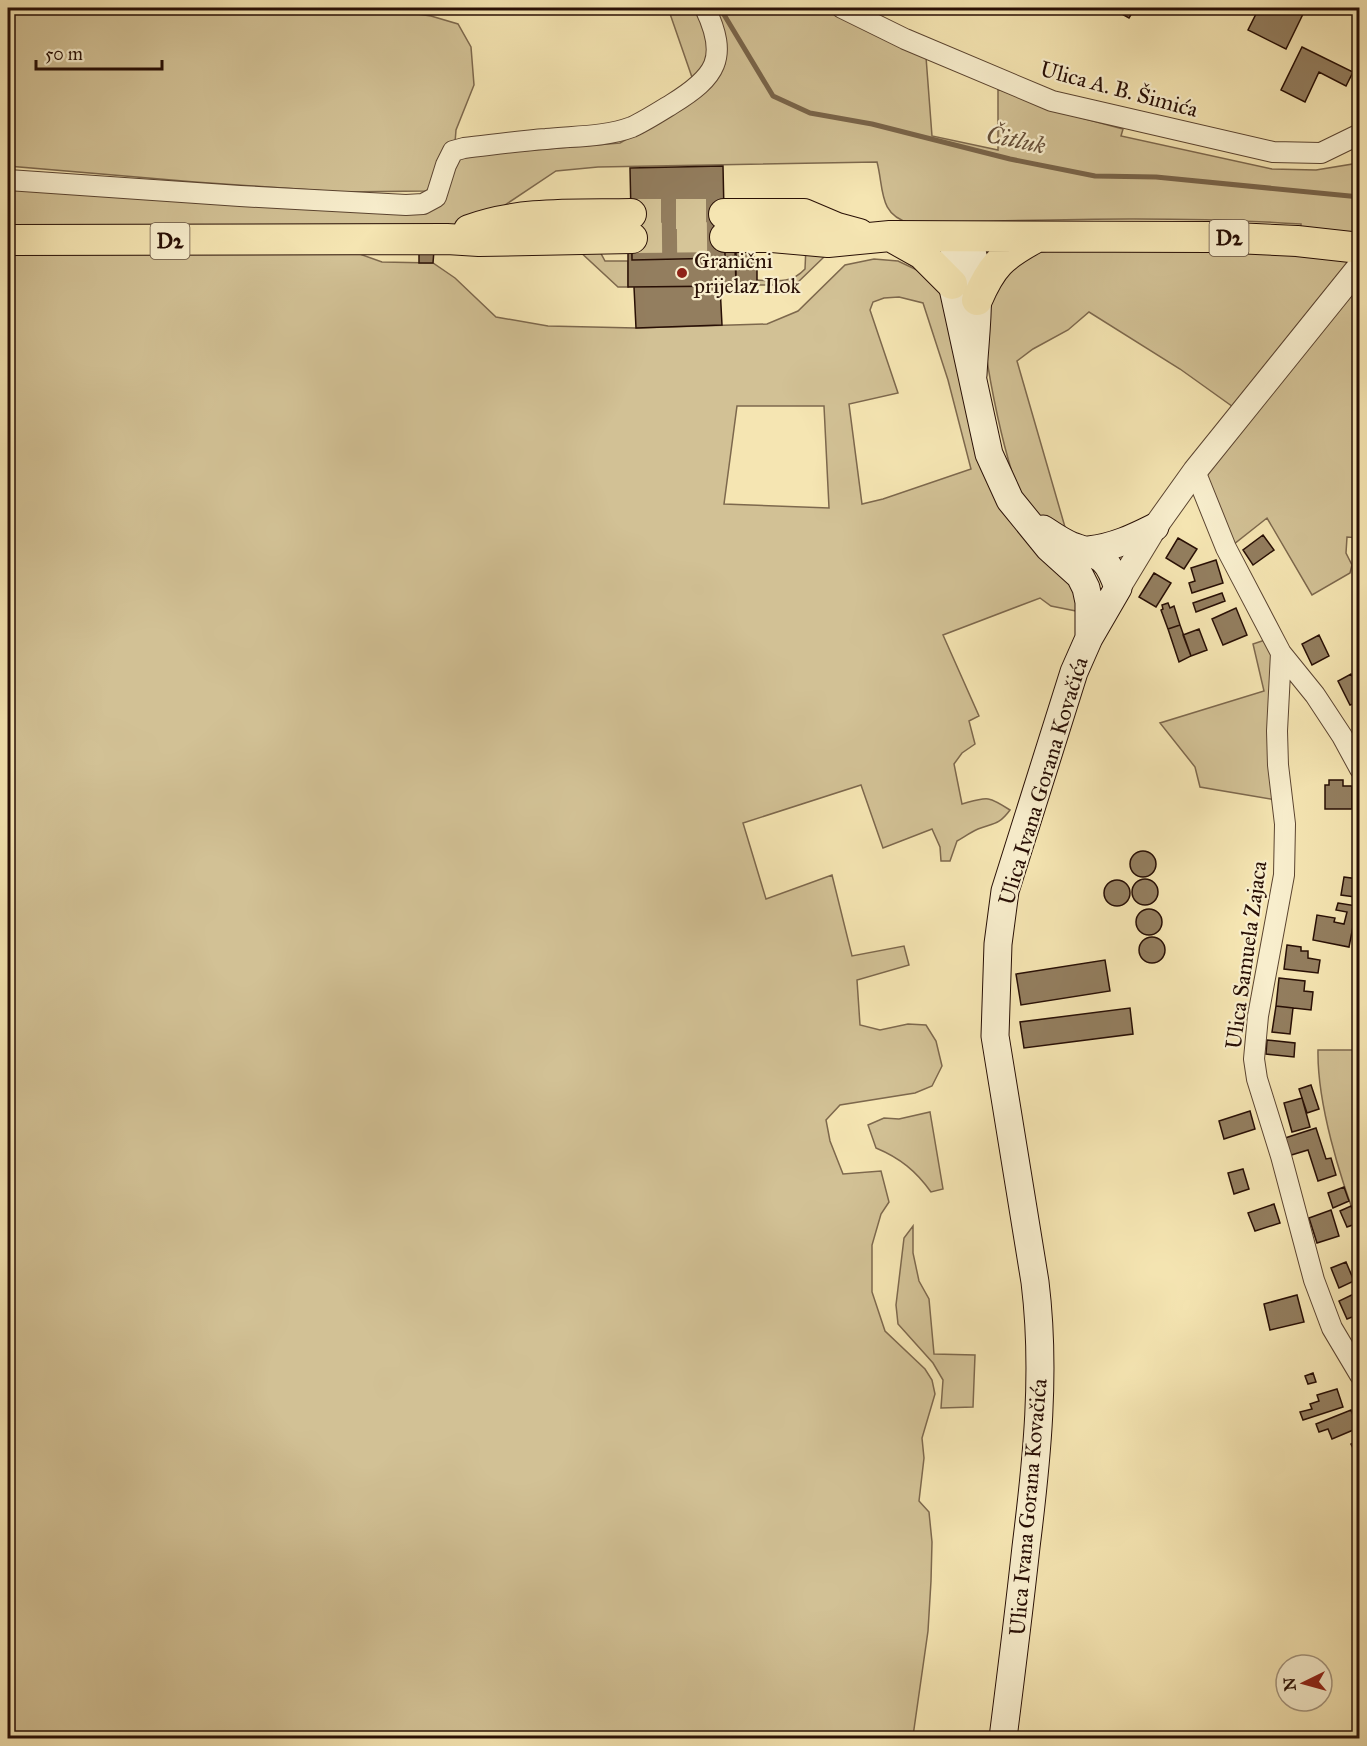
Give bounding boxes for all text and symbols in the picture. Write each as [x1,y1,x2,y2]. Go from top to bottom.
scale bar [36,33,162,71]
text: 50 m [45,43,83,65]
street label: Ulica A. B. Šimića [1037,55,1202,123]
water label: Čitluk [984,119,1049,161]
road number: D2 [1210,220,1248,256]
road number: D2 [150,223,190,259]
place label: Granični prijelaz Ilok [693,247,801,299]
marker: Granični prijelaz Ilok [675,266,689,280]
street label: Ulica Ivana Gorana Kovačića [992,653,1094,908]
street label: Ulica Samuela Zajaca [1219,858,1273,1051]
street label: Ulica Ivana Gorana Kovačića [1003,1377,1053,1637]
north arrow [1274,1653,1334,1713]
text: N [1279,1676,1300,1692]

